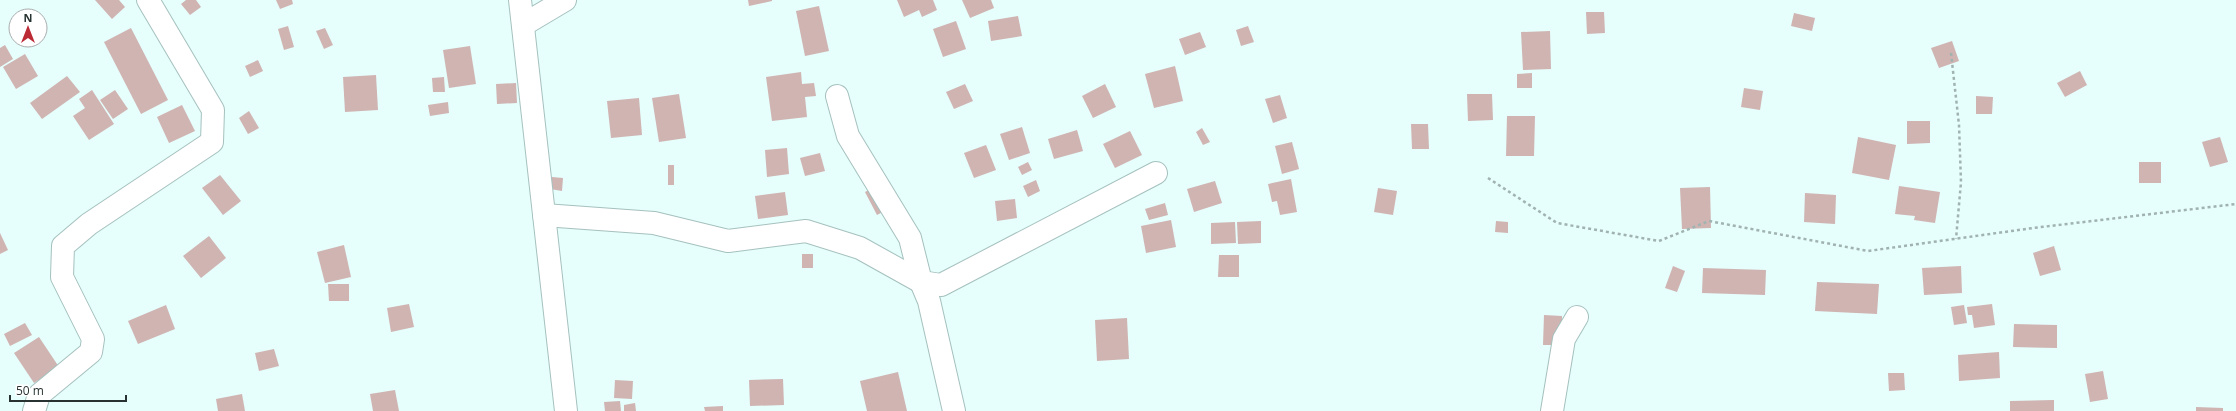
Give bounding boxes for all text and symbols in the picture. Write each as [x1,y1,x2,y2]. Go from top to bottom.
north arrow [8,8,48,48]
text: N [24,10,32,25]
scale bar [10,377,126,403]
text: 50 m [16,382,44,399]

